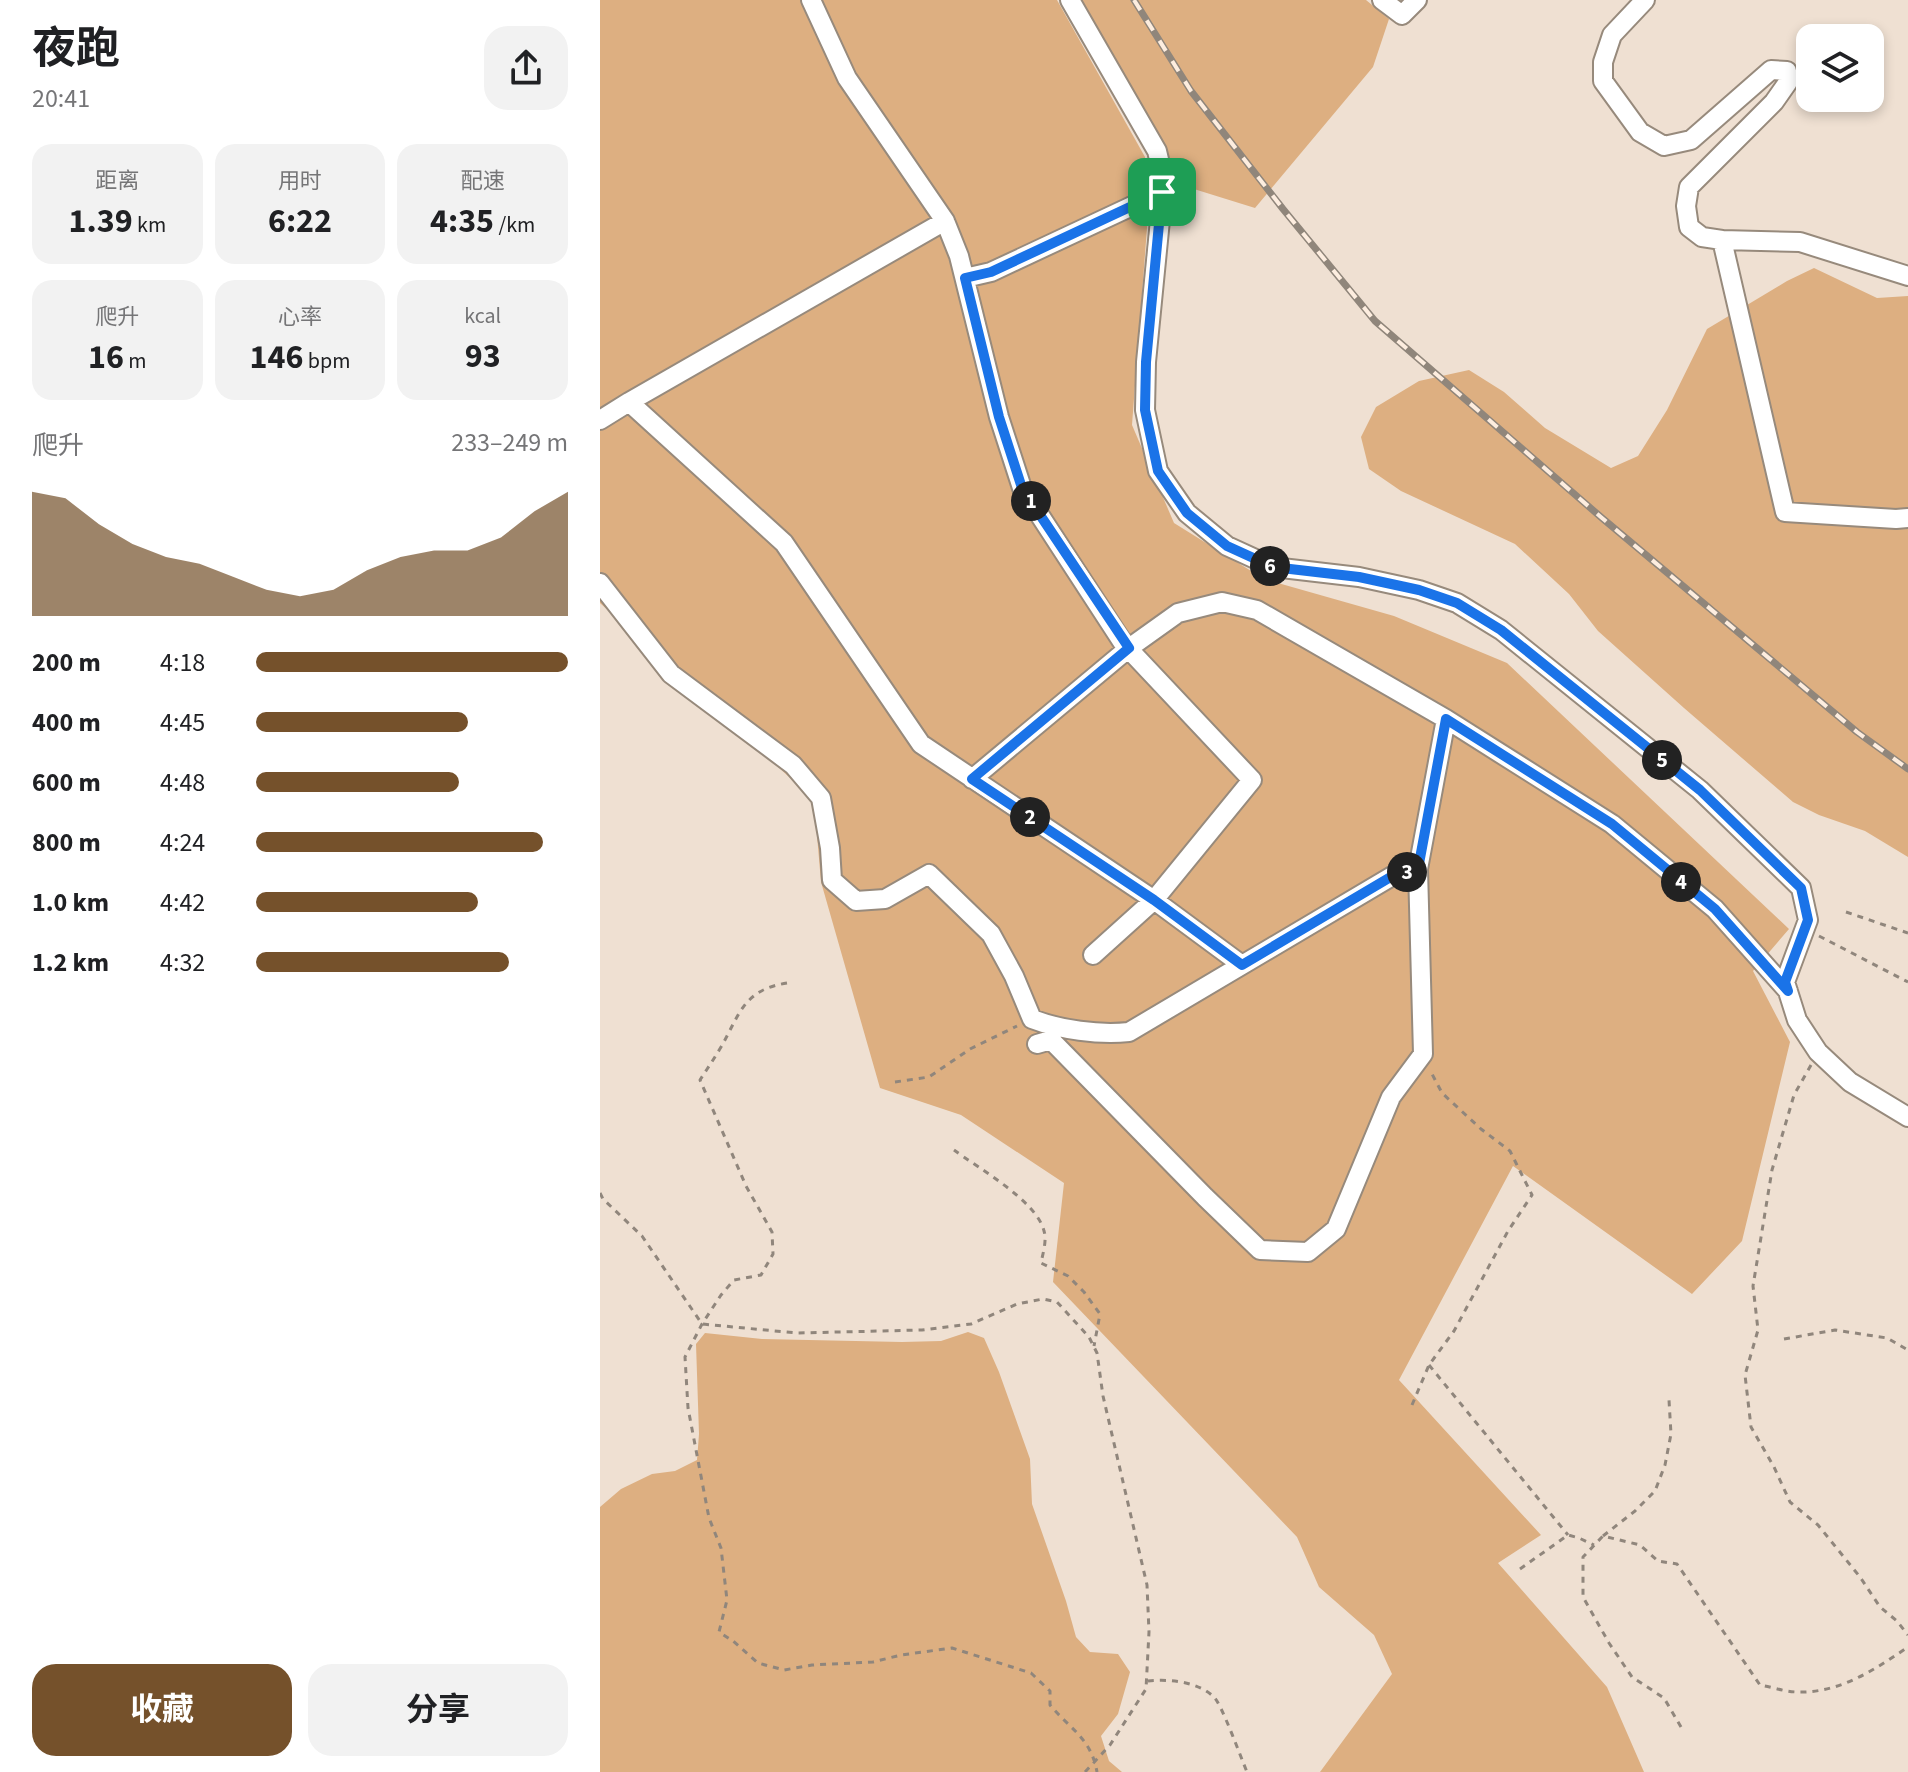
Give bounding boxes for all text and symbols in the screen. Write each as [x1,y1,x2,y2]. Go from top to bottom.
text: 夜跑 [32,18,120,81]
map controls [1796,24,1884,112]
button: layers [1796,24,1884,112]
button: share [484,26,568,110]
text: 20:41 [32,80,90,117]
pin [1128,158,1196,226]
text: 距离 [95,165,139,197]
text: 用时 [278,165,322,197]
text: 配速 [461,165,505,197]
icon: arrive [1140,170,1184,214]
text: 1.39 [69,197,133,246]
text: 6:22 [268,197,332,246]
text: 4:35 [430,197,494,246]
text: km [133,209,166,241]
text: /km [494,209,535,241]
text: kcal [464,300,501,332]
text: 爬升 [95,301,139,333]
text: 心率 [278,301,322,333]
text: 93 [465,332,501,381]
text: 16 [88,333,124,382]
text: 146 [250,333,303,382]
text: m [124,345,147,377]
text: bpm [303,345,350,377]
text: 233–249 m [451,424,568,461]
text: 爬升 [32,427,84,464]
pin: 1 [1011,481,1051,521]
text: 1 [1025,485,1037,517]
pin: 6 [1250,546,1290,586]
text: 6 [1264,550,1276,582]
text: 200 m [32,644,101,681]
text: 4:18 [160,644,205,681]
text: 400 m [32,704,101,741]
text: 4:45 [160,704,205,741]
pin: 5 [1642,740,1682,780]
text: 5 [1656,744,1668,776]
text: 600 m [32,764,101,801]
text: 4:48 [160,764,205,801]
pin: 2 [1010,797,1050,837]
text: 2 [1024,801,1036,833]
text: 800 m [32,824,101,861]
text: 4:24 [160,824,205,861]
pin: 3 [1387,852,1427,892]
text: 3 [1401,856,1413,888]
pin: 4 [1661,862,1701,902]
text: 4 [1675,866,1687,898]
text: 1.0 km [32,884,109,921]
text: 4:42 [160,884,205,921]
text: 1.2 km [32,944,109,981]
text: 4:32 [160,944,205,981]
button: 收藏 [32,1664,292,1756]
button: 分享 [308,1664,568,1756]

